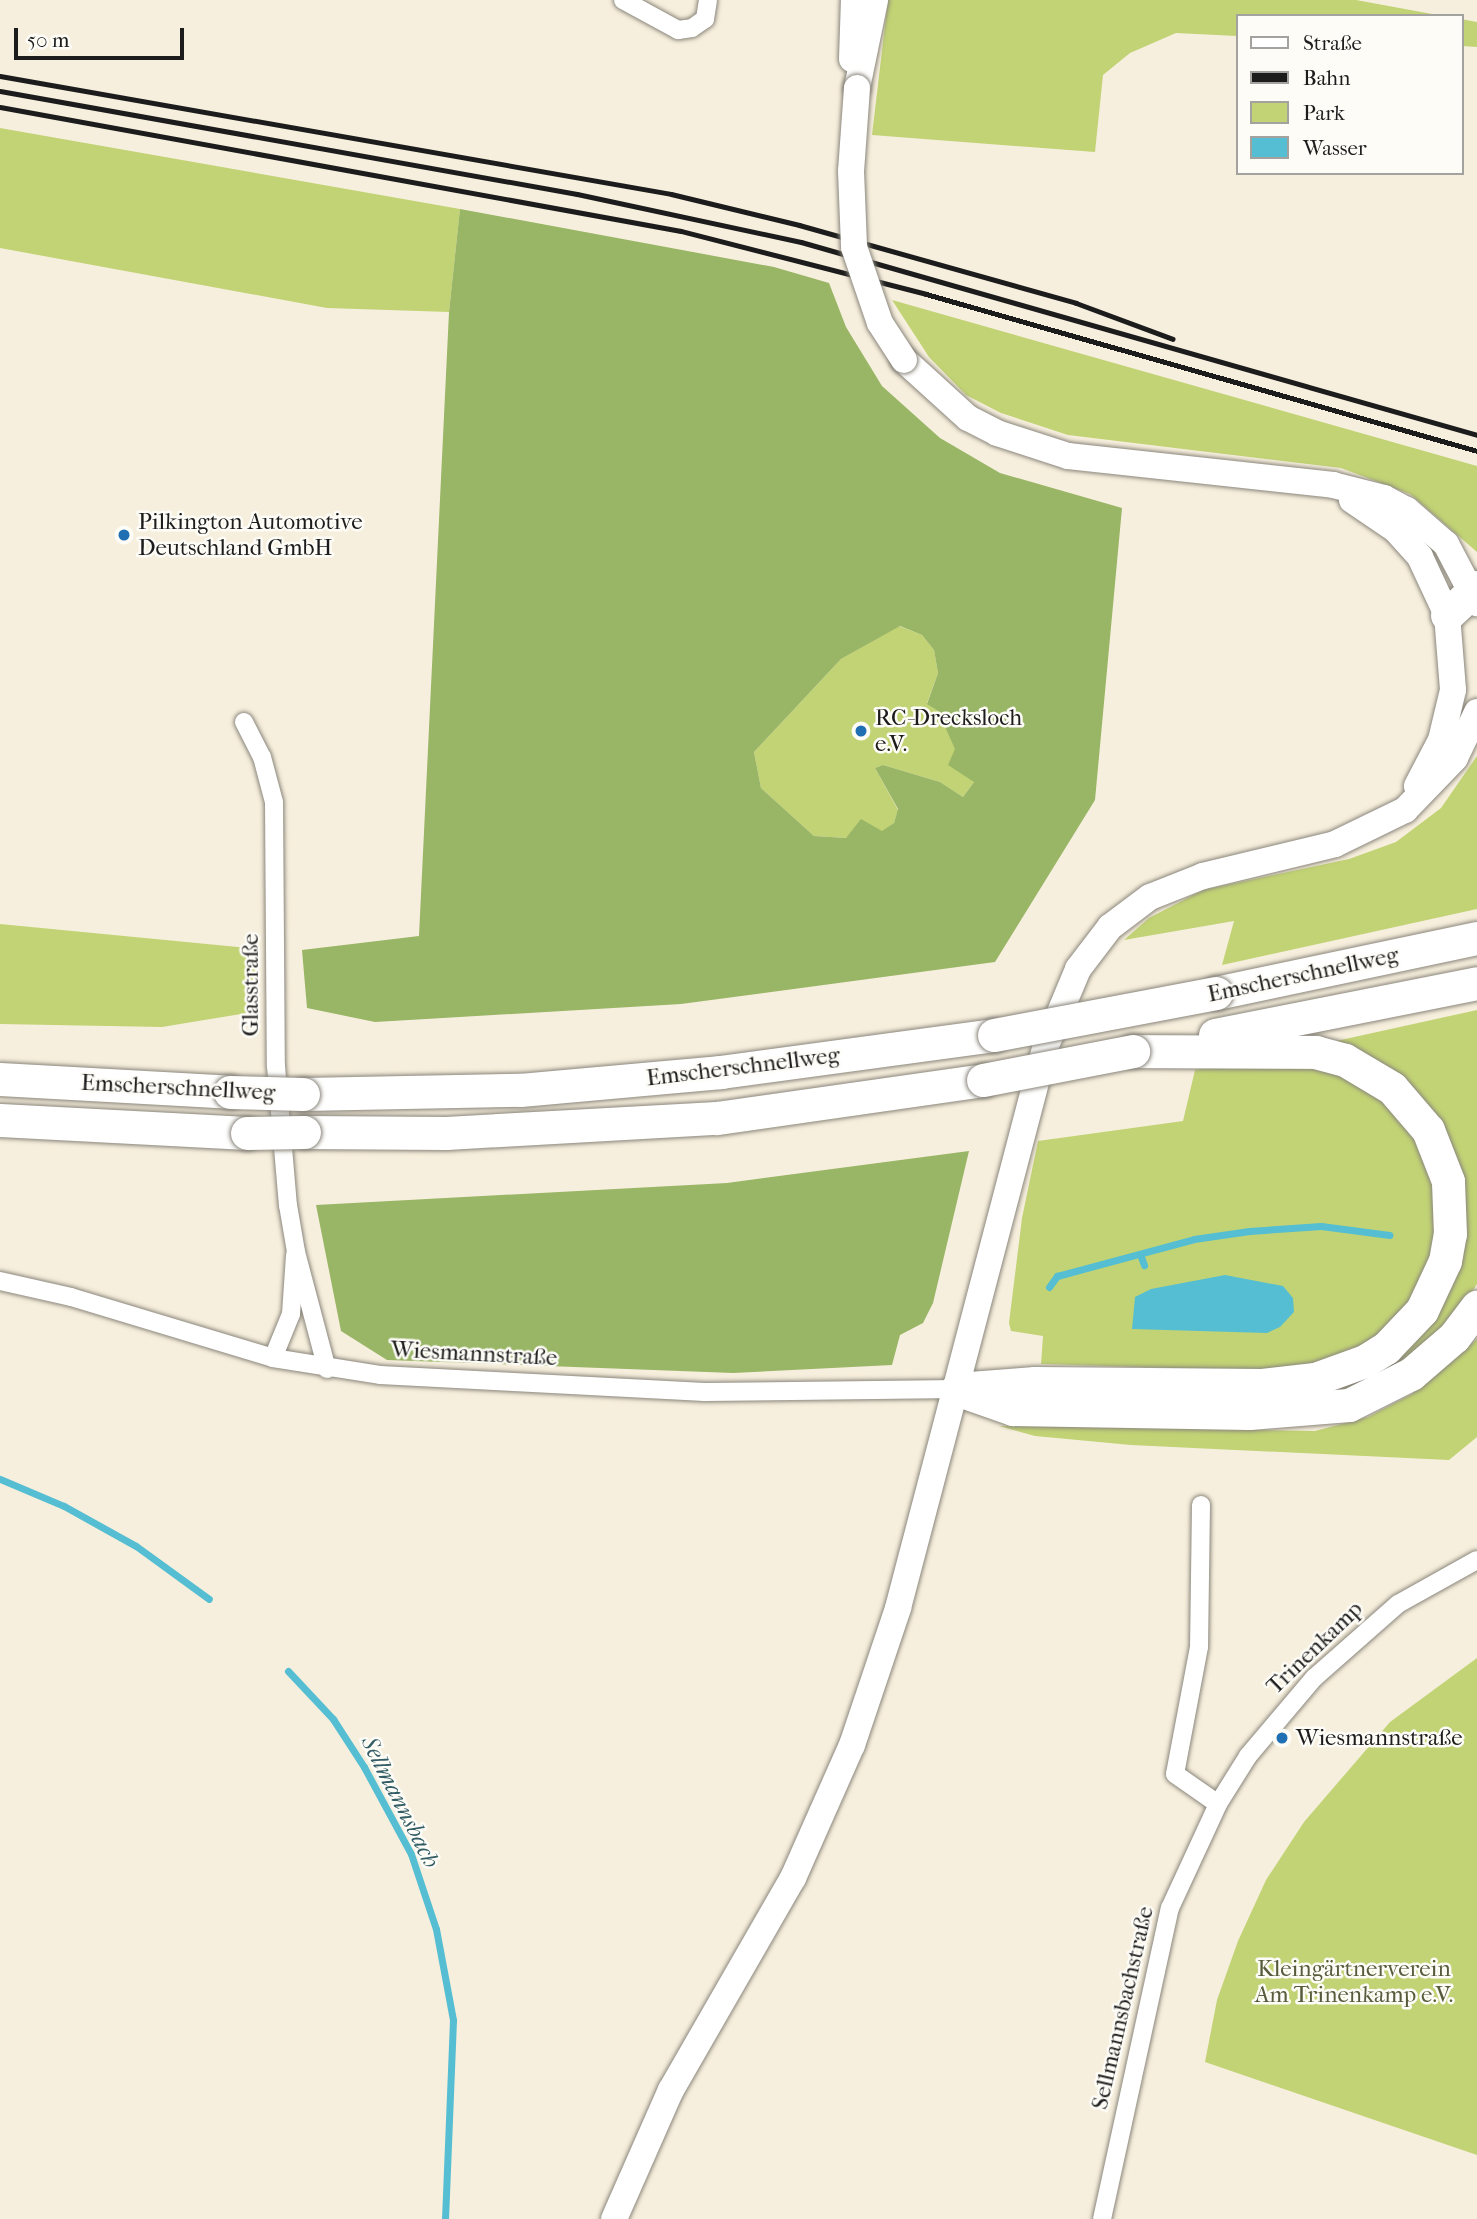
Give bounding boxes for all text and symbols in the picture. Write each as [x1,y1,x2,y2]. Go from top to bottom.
scale bar [18,14,187,58]
legend [1236,14,1463,175]
text: 50 m [27,28,70,52]
text: Straße [1303,31,1362,55]
text: Bahn [1303,66,1350,90]
text: Park [1303,101,1345,125]
text: Wasser [1303,136,1367,160]
place label: Pilkington Automotive Deutschland GmbH [138,508,363,562]
marker: Pilkington Automotive Deutschland GmbH [116,527,132,543]
place label: RC-Drecksloch e.V. [875,704,1022,758]
marker: RC-Drecksloch e.V. [853,723,869,739]
street label: Glasstraße [237,934,265,1036]
street label: Emscherschnellweg [1205,941,1401,1009]
street label: Emscherschnellweg [645,1041,841,1093]
street label: Emscherschnellweg [80,1069,276,1107]
street label: Wiesmannstraße [390,1336,558,1372]
street label: Trinenkamp [1261,1596,1369,1700]
place label: Wiesmannstraße [1296,1724,1463,1752]
marker: Wiesmannstraße [1274,1730,1290,1746]
water label: Sellmannsbach [354,1731,446,1873]
street label: Sellmannsbachstraße [1086,1904,1160,2112]
park label: Kleingärtnerverein Am Trinenkamp e.V. [1255,1955,1453,2009]

